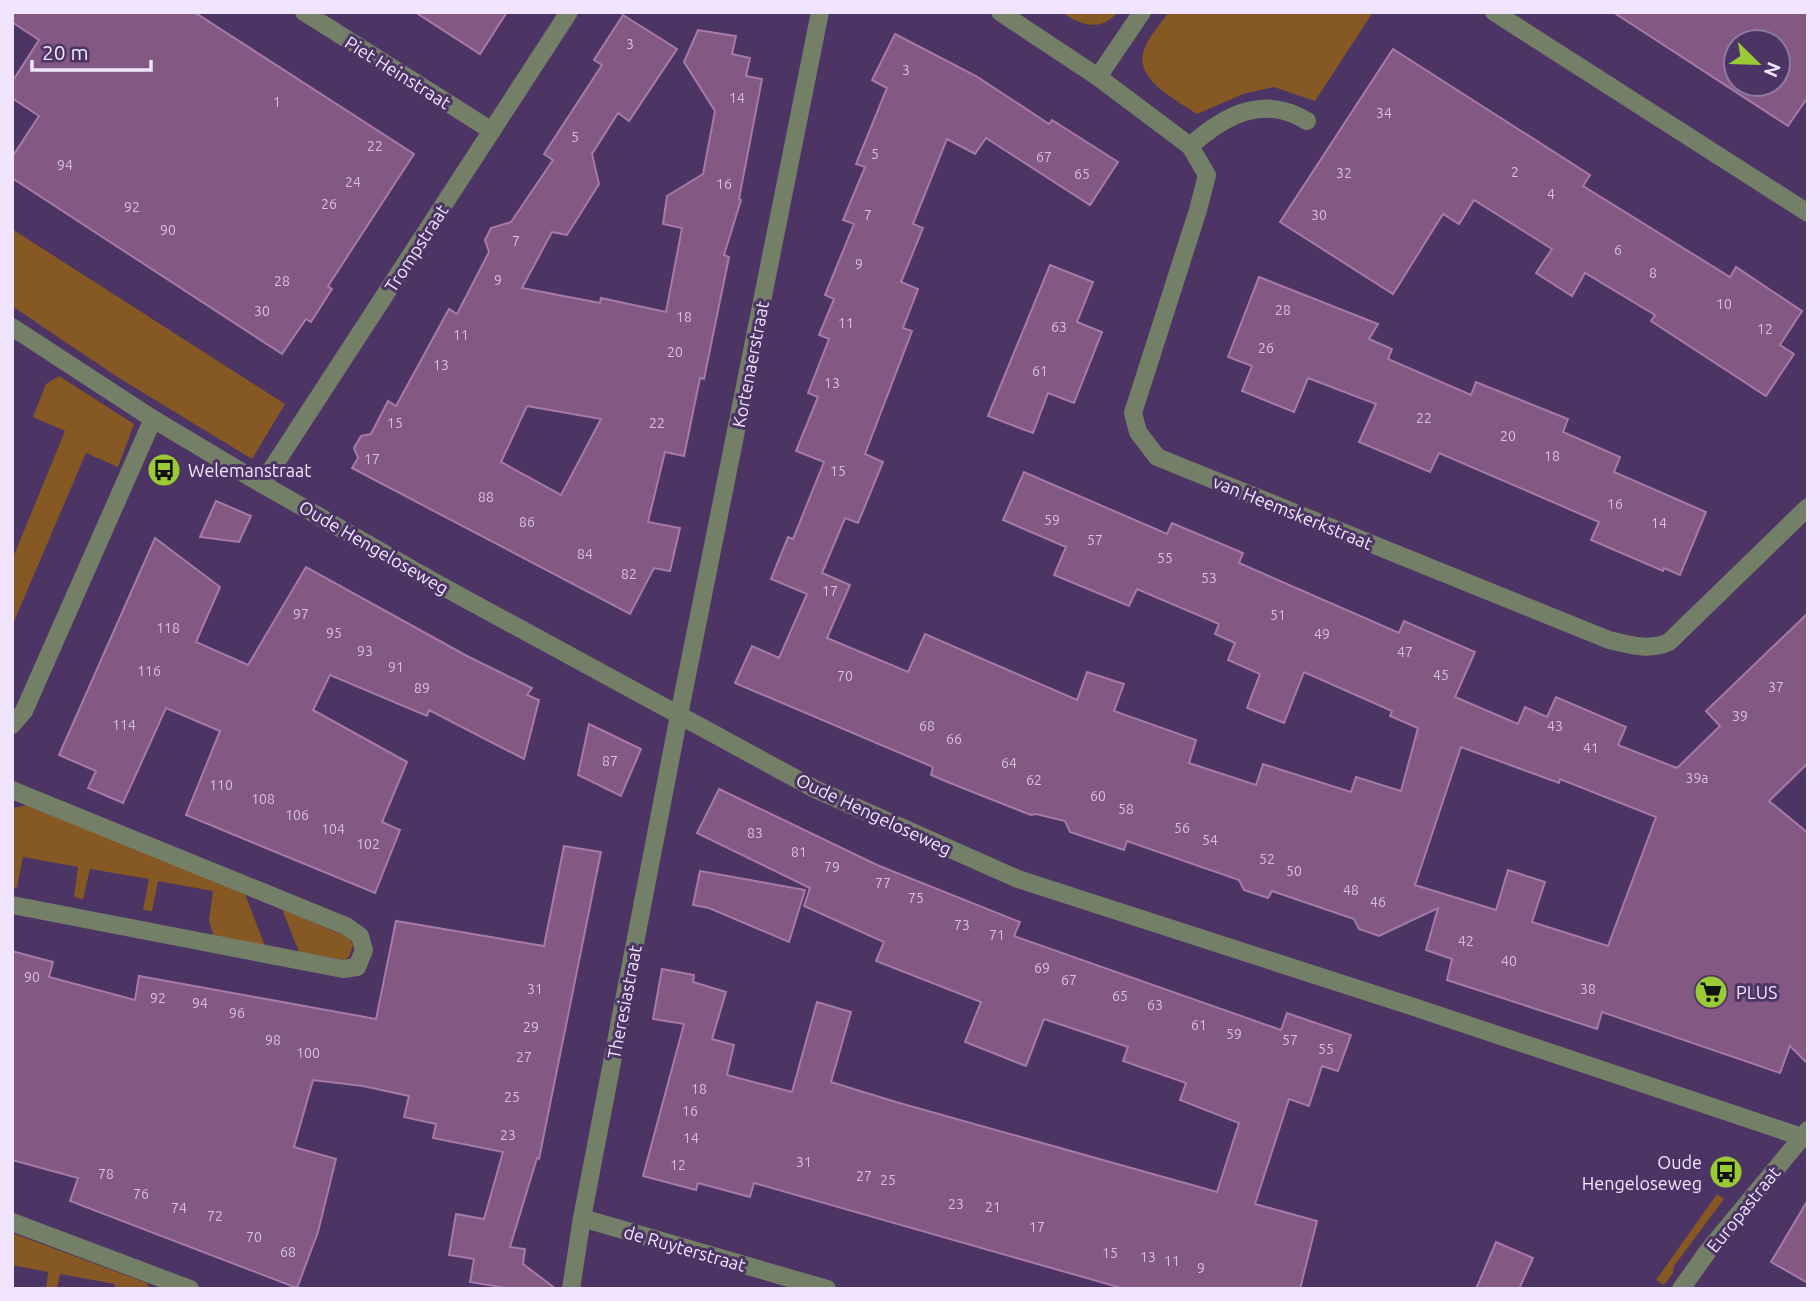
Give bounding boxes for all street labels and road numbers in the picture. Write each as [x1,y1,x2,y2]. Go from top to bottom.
street label: Piet Heinstraat [342,32,454,112]
street label: Trompstraat [380,201,452,295]
street label: Kortenaerstraat [728,299,772,429]
street label: van Heemskerkstraat [1210,471,1376,553]
street label: Oude Hengeloseweg [296,496,452,598]
street label: Oude Hengeloseweg [793,769,955,859]
street label: Theresiastraat [603,943,645,1061]
street label: Europastraat [1702,1162,1784,1256]
street label: de Ruyterstraat [622,1221,748,1275]

